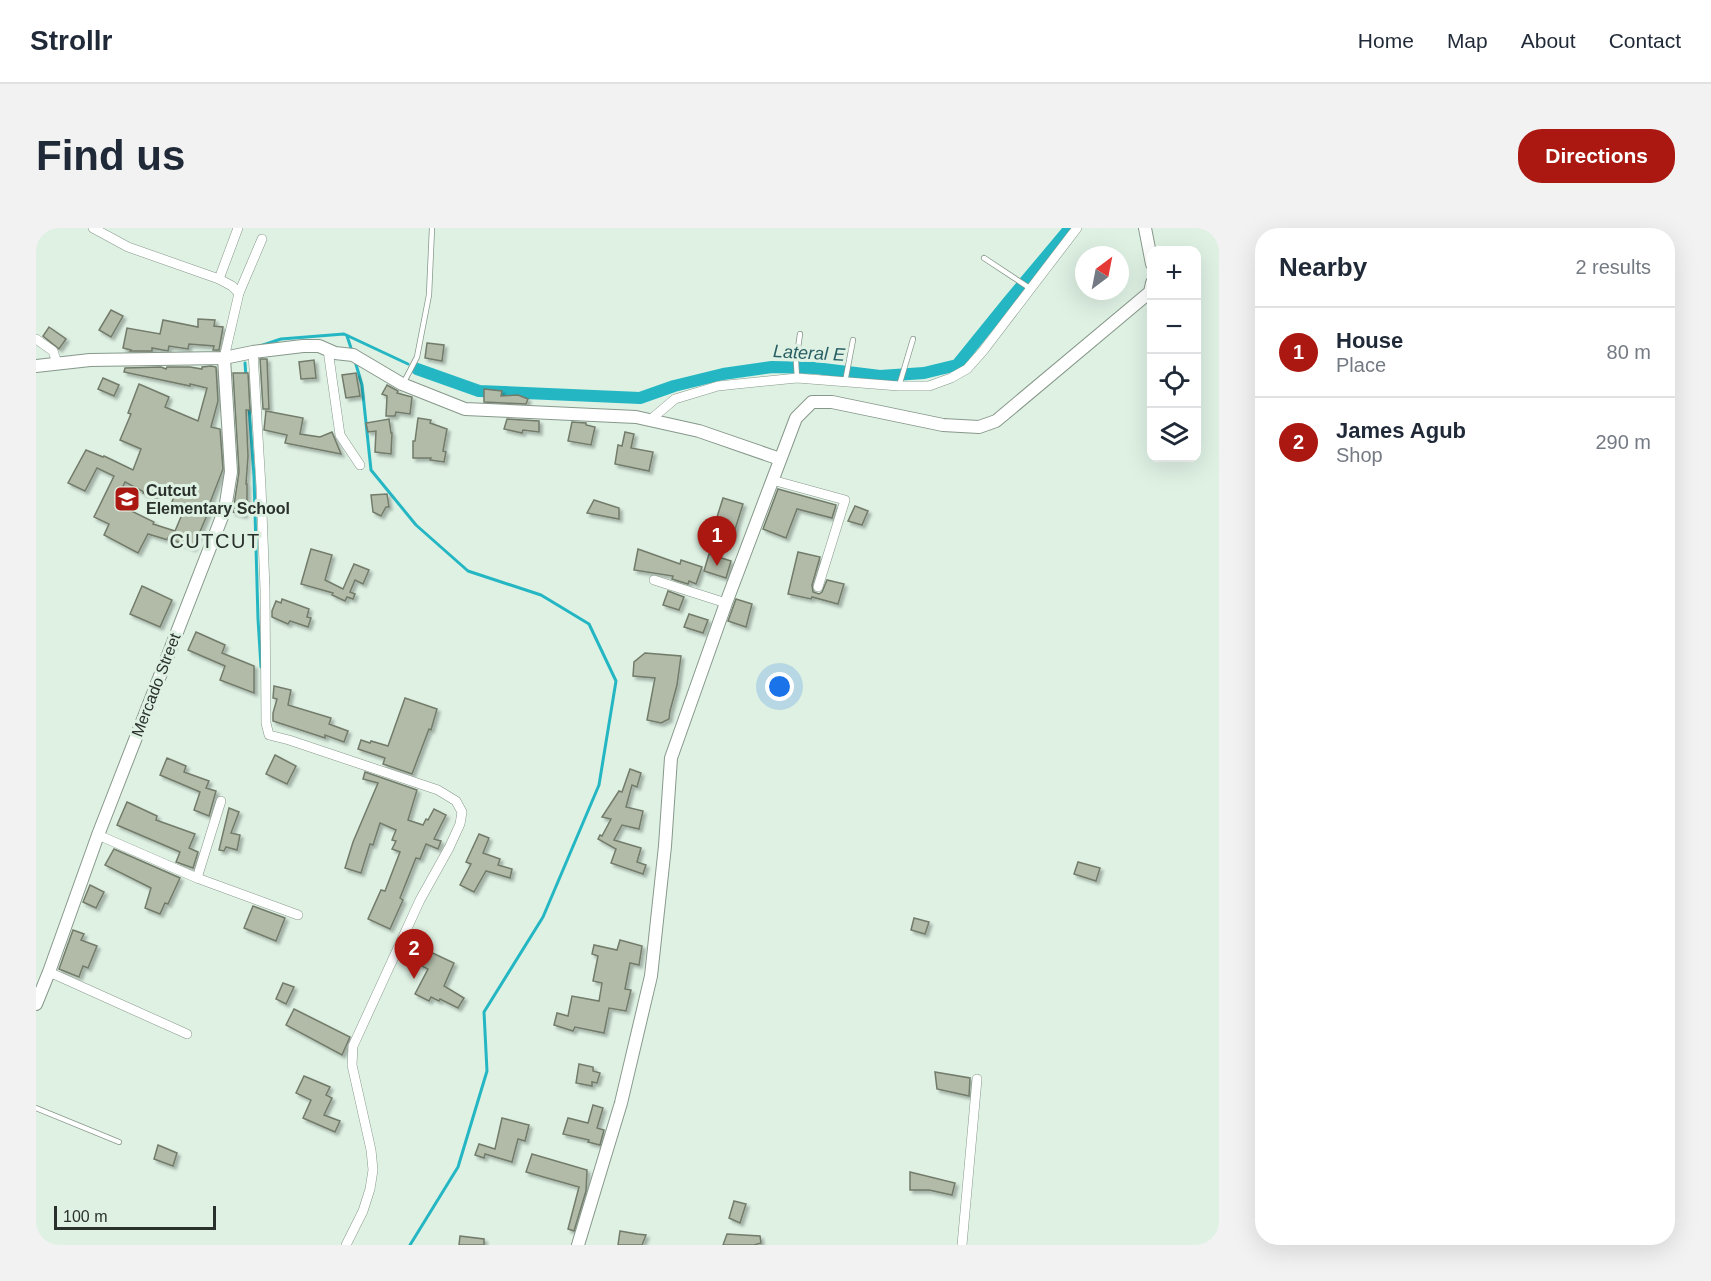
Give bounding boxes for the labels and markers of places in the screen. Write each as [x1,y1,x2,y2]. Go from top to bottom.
place label: Cutcut Elementary School [146,482,290,517]
school or university icon: Cutcut Elementary School [112,484,142,514]
pin: 1 [698,516,736,566]
pin: 2 [394,930,434,979]

